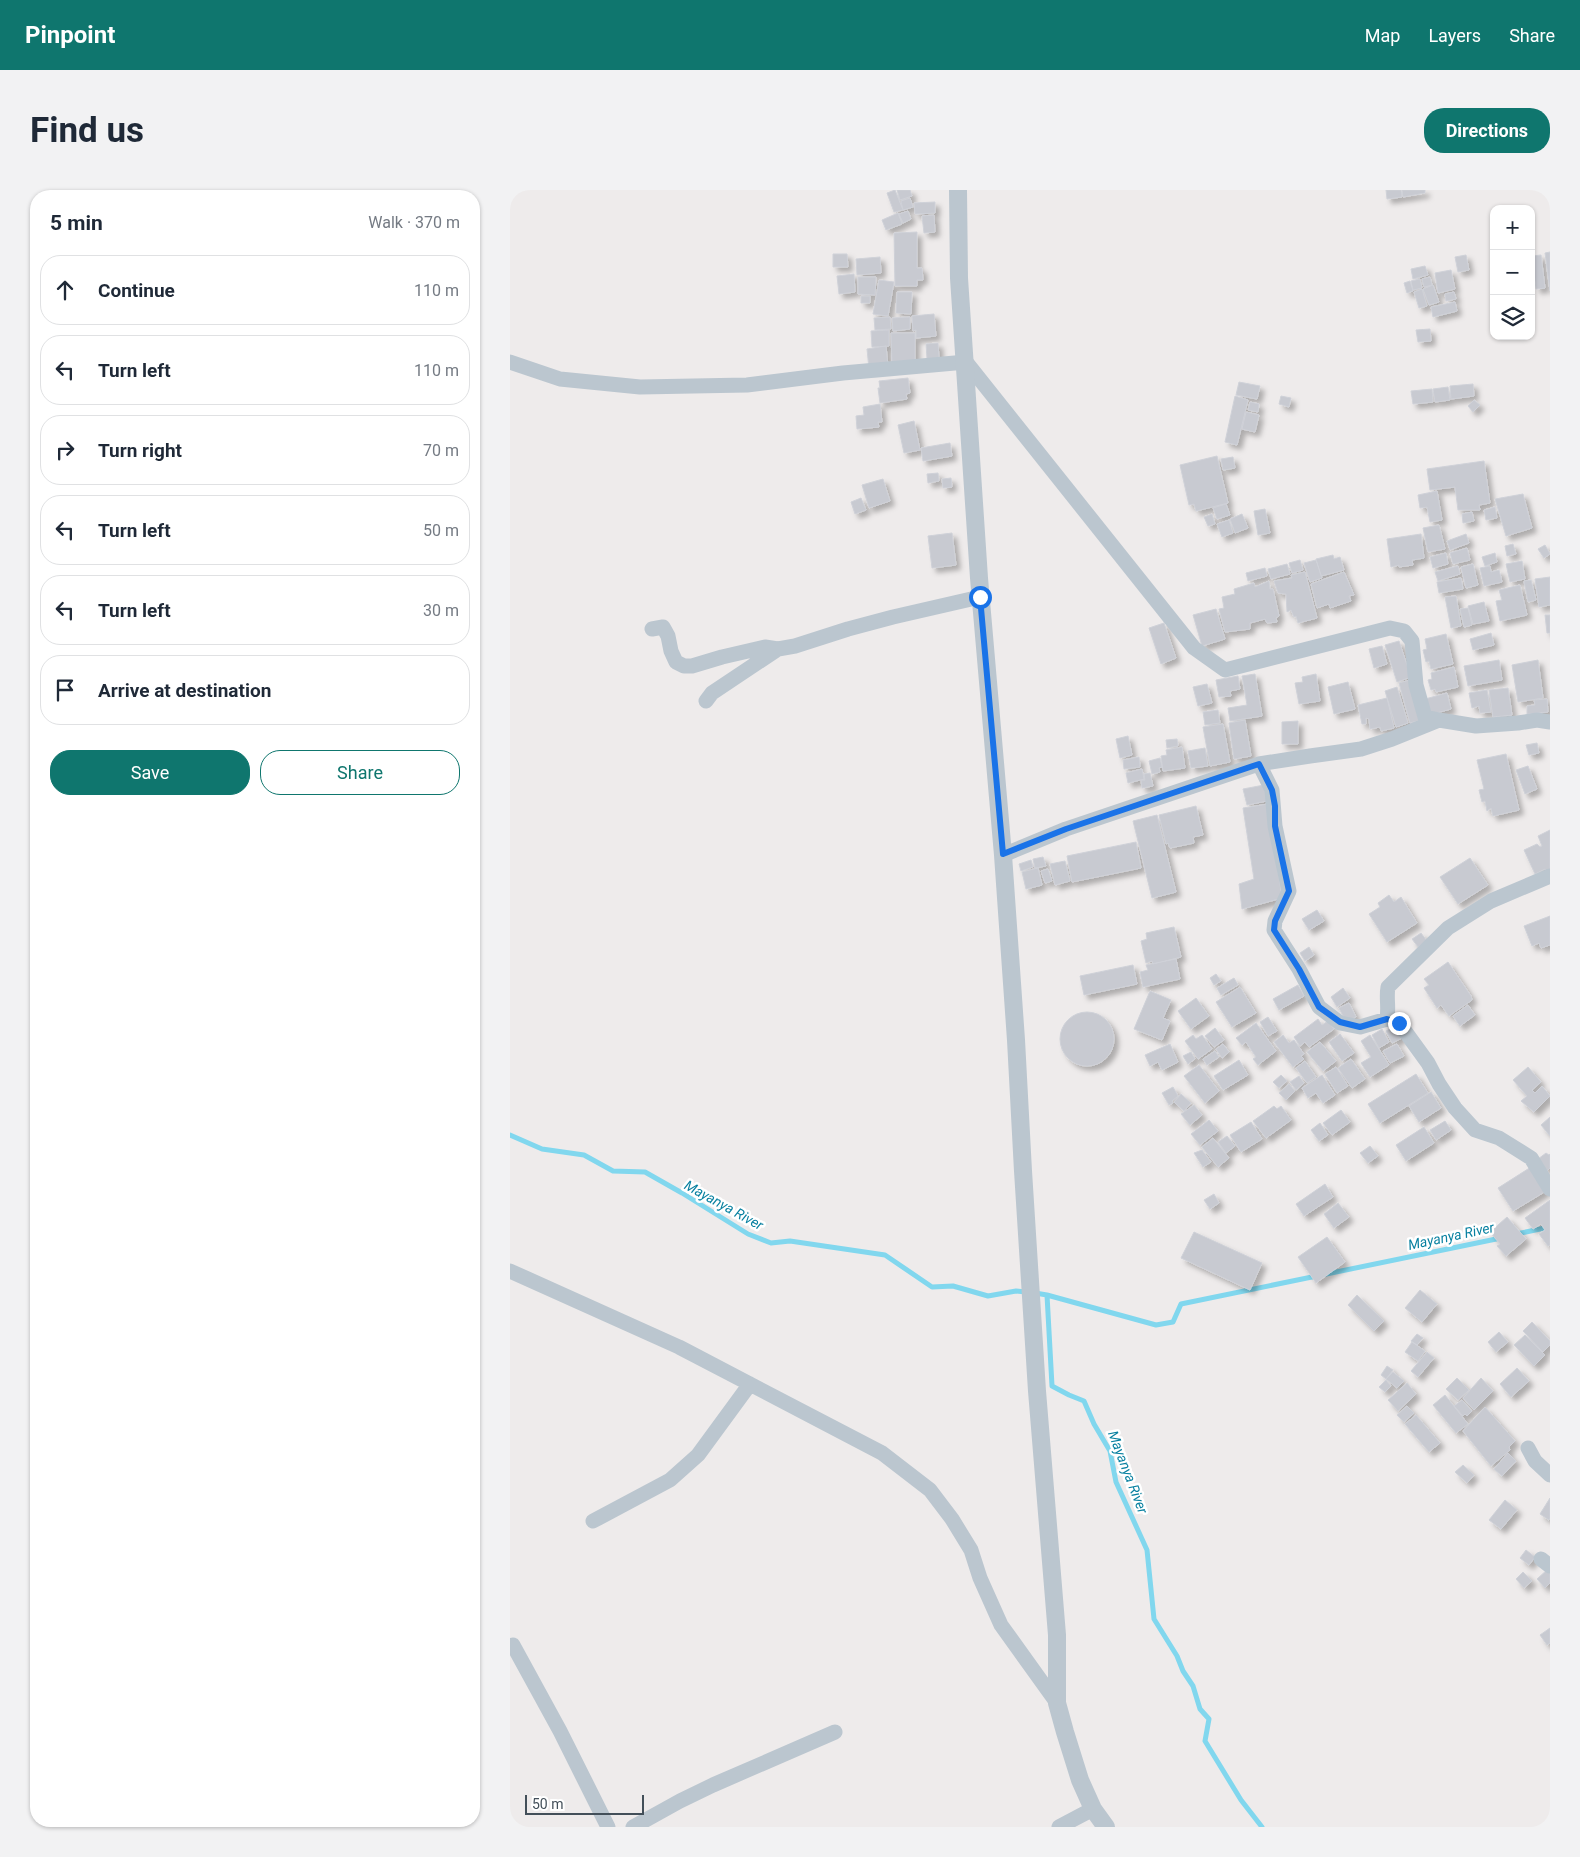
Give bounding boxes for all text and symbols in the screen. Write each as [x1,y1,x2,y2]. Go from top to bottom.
text: Pinpoint [25,21,115,49]
text: Map [1365,25,1400,46]
text: Layers [1428,25,1481,46]
text: Share [1509,25,1555,46]
button: Directions [1424,108,1550,153]
text: Find us [30,110,144,151]
map controls [1490,205,1535,340]
button: + [1490,205,1535,250]
text: 5 min [50,211,103,235]
text: Walk · 370 m [368,213,460,232]
button: − [1490,250,1535,295]
icon: ahead [51,276,79,304]
text: Continue [98,279,175,302]
text: 110 m [414,281,459,300]
button: layers [1490,295,1535,340]
icon: left [51,356,79,384]
text: Turn left [98,359,171,382]
text: 110 m [414,361,459,380]
icon: right [51,436,79,464]
text: Turn right [98,439,182,462]
text: 70 m [423,441,459,460]
icon: left [51,516,79,544]
text: Turn left [98,519,171,542]
text: 50 m [423,521,459,540]
route start [969,586,992,609]
icon: left [51,596,79,624]
text: Turn left [98,599,171,622]
text: 30 m [423,601,459,620]
icon: arrive [51,676,79,704]
text: Arrive at destination [98,679,271,702]
button: Save [50,750,250,795]
button: Share [260,750,460,795]
route end [1388,1012,1411,1035]
water label: Mayanya River [682,1177,766,1233]
water label: Mayanya River [1407,1219,1496,1253]
water label: Mayanya River [1105,1428,1151,1516]
scale bar [525,1792,644,1815]
text: 50 m [532,1796,564,1812]

